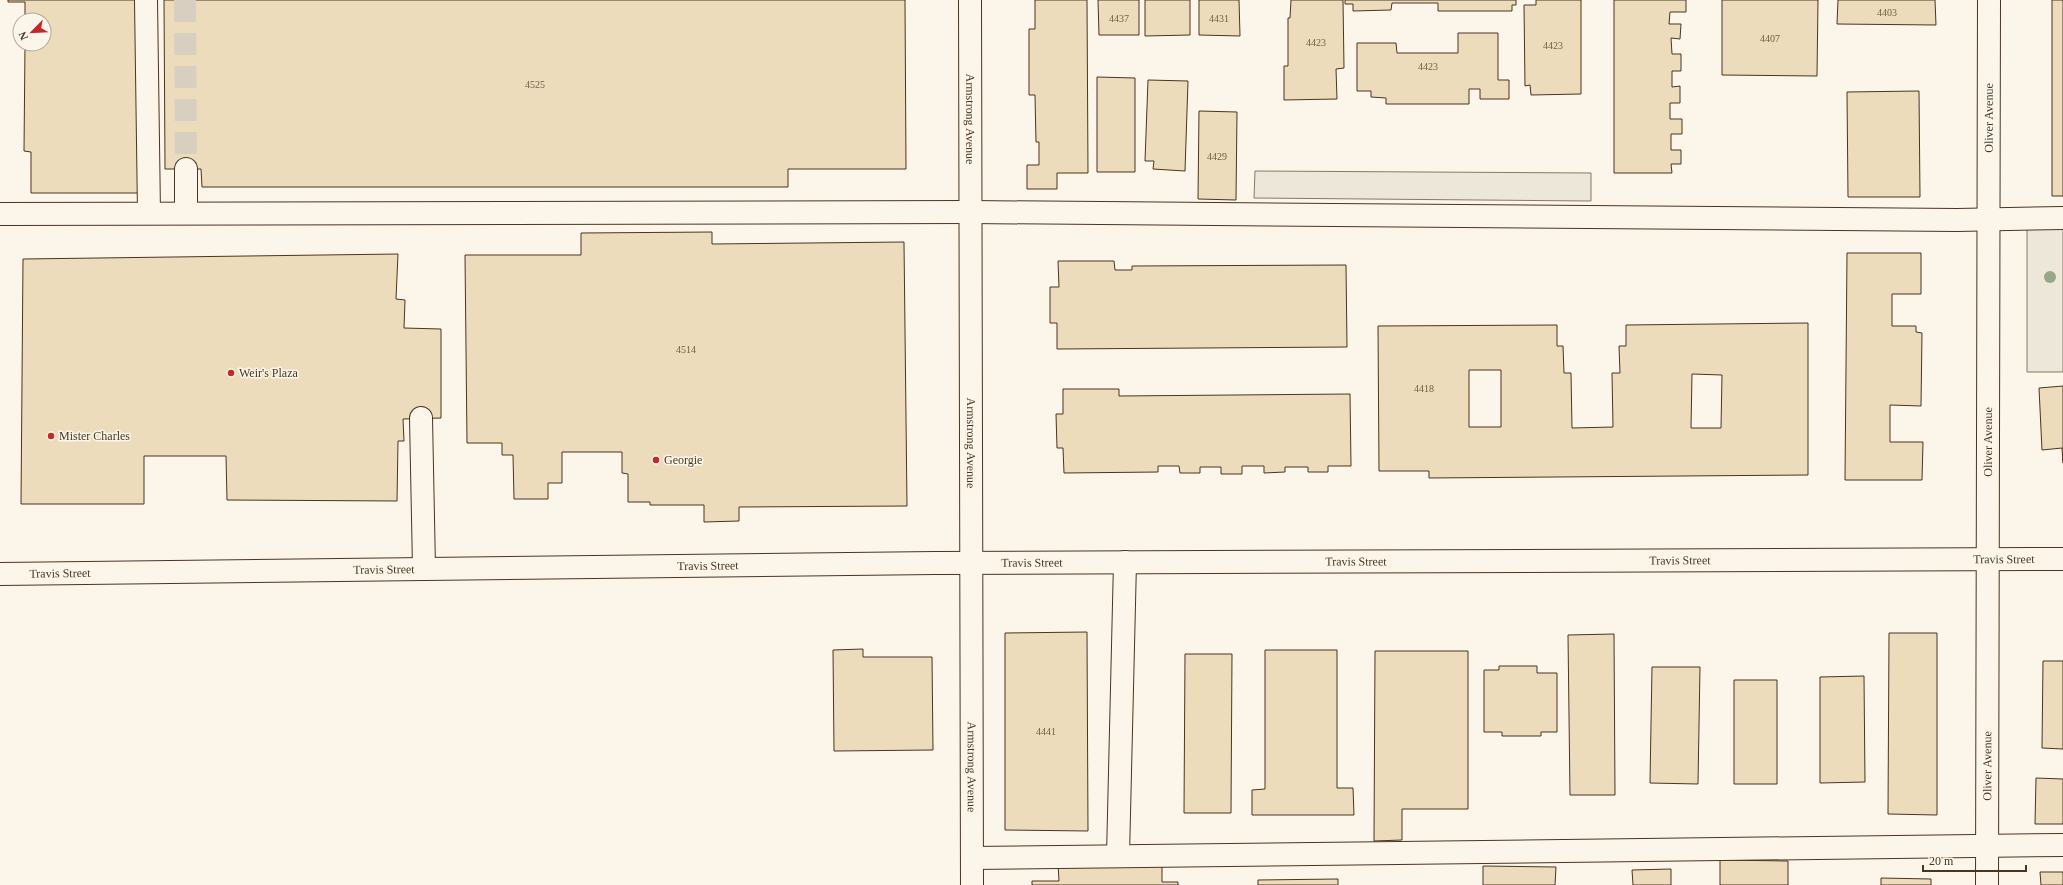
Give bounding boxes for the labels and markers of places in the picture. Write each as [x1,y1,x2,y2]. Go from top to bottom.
place label: Weir's Plaza [239,366,299,380]
marker: Weir's Plaza [226,368,236,378]
place label: Mister Charles [59,429,130,443]
marker: Mister Charles [46,431,56,441]
place label: Georgie [664,453,702,467]
marker: Georgie [651,455,661,465]

